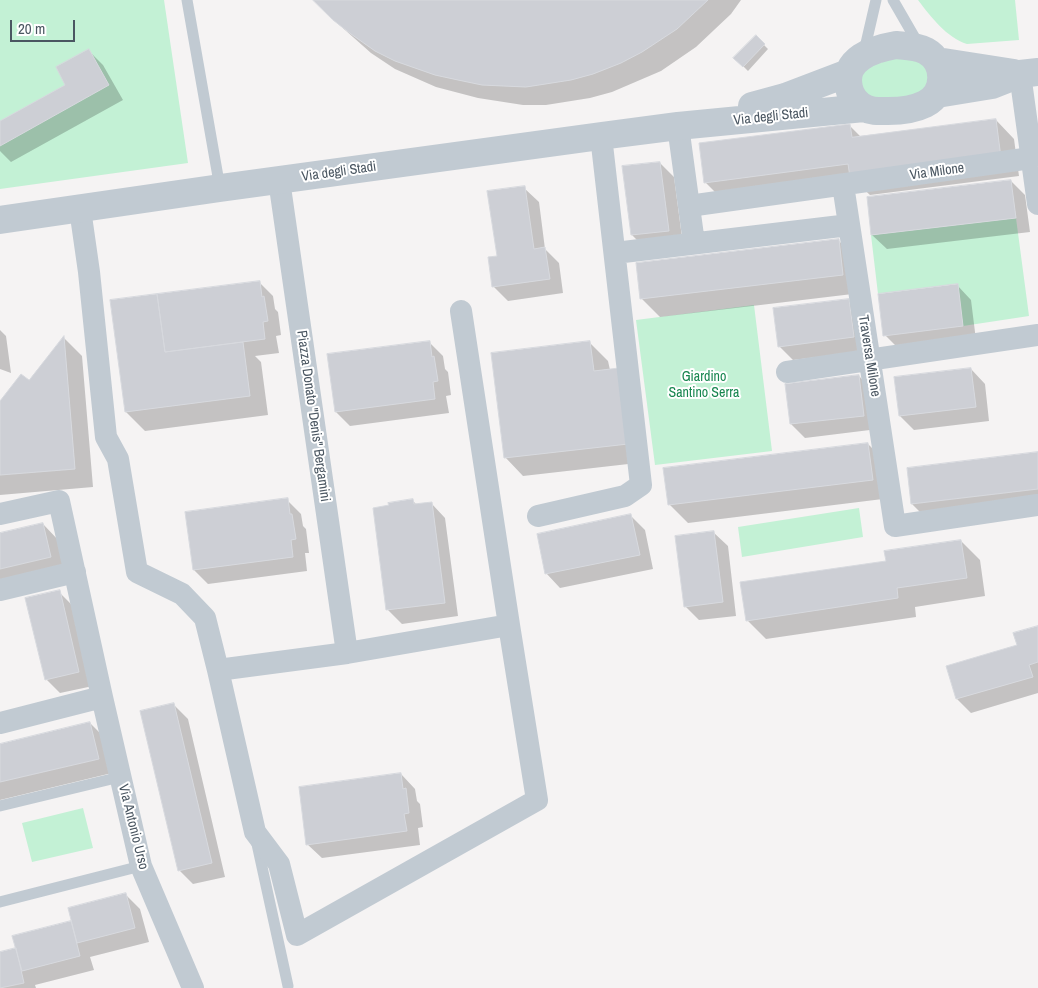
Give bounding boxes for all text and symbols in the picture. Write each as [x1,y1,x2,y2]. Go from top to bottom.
scale bar [12,10,78,42]
text: 20 m [18,18,45,39]
street label: Via degli Stadi [733,105,809,129]
street label: Via degli Stadi [301,158,377,186]
street label: Via Milone [909,160,965,184]
street label: Traversa Milone [854,314,884,398]
street label: Piazza Donato "Denis" Bergamini [293,329,333,503]
park label: Giardino Santino Serra [669,369,739,402]
street label: Via Antonio Urso [114,783,152,871]

